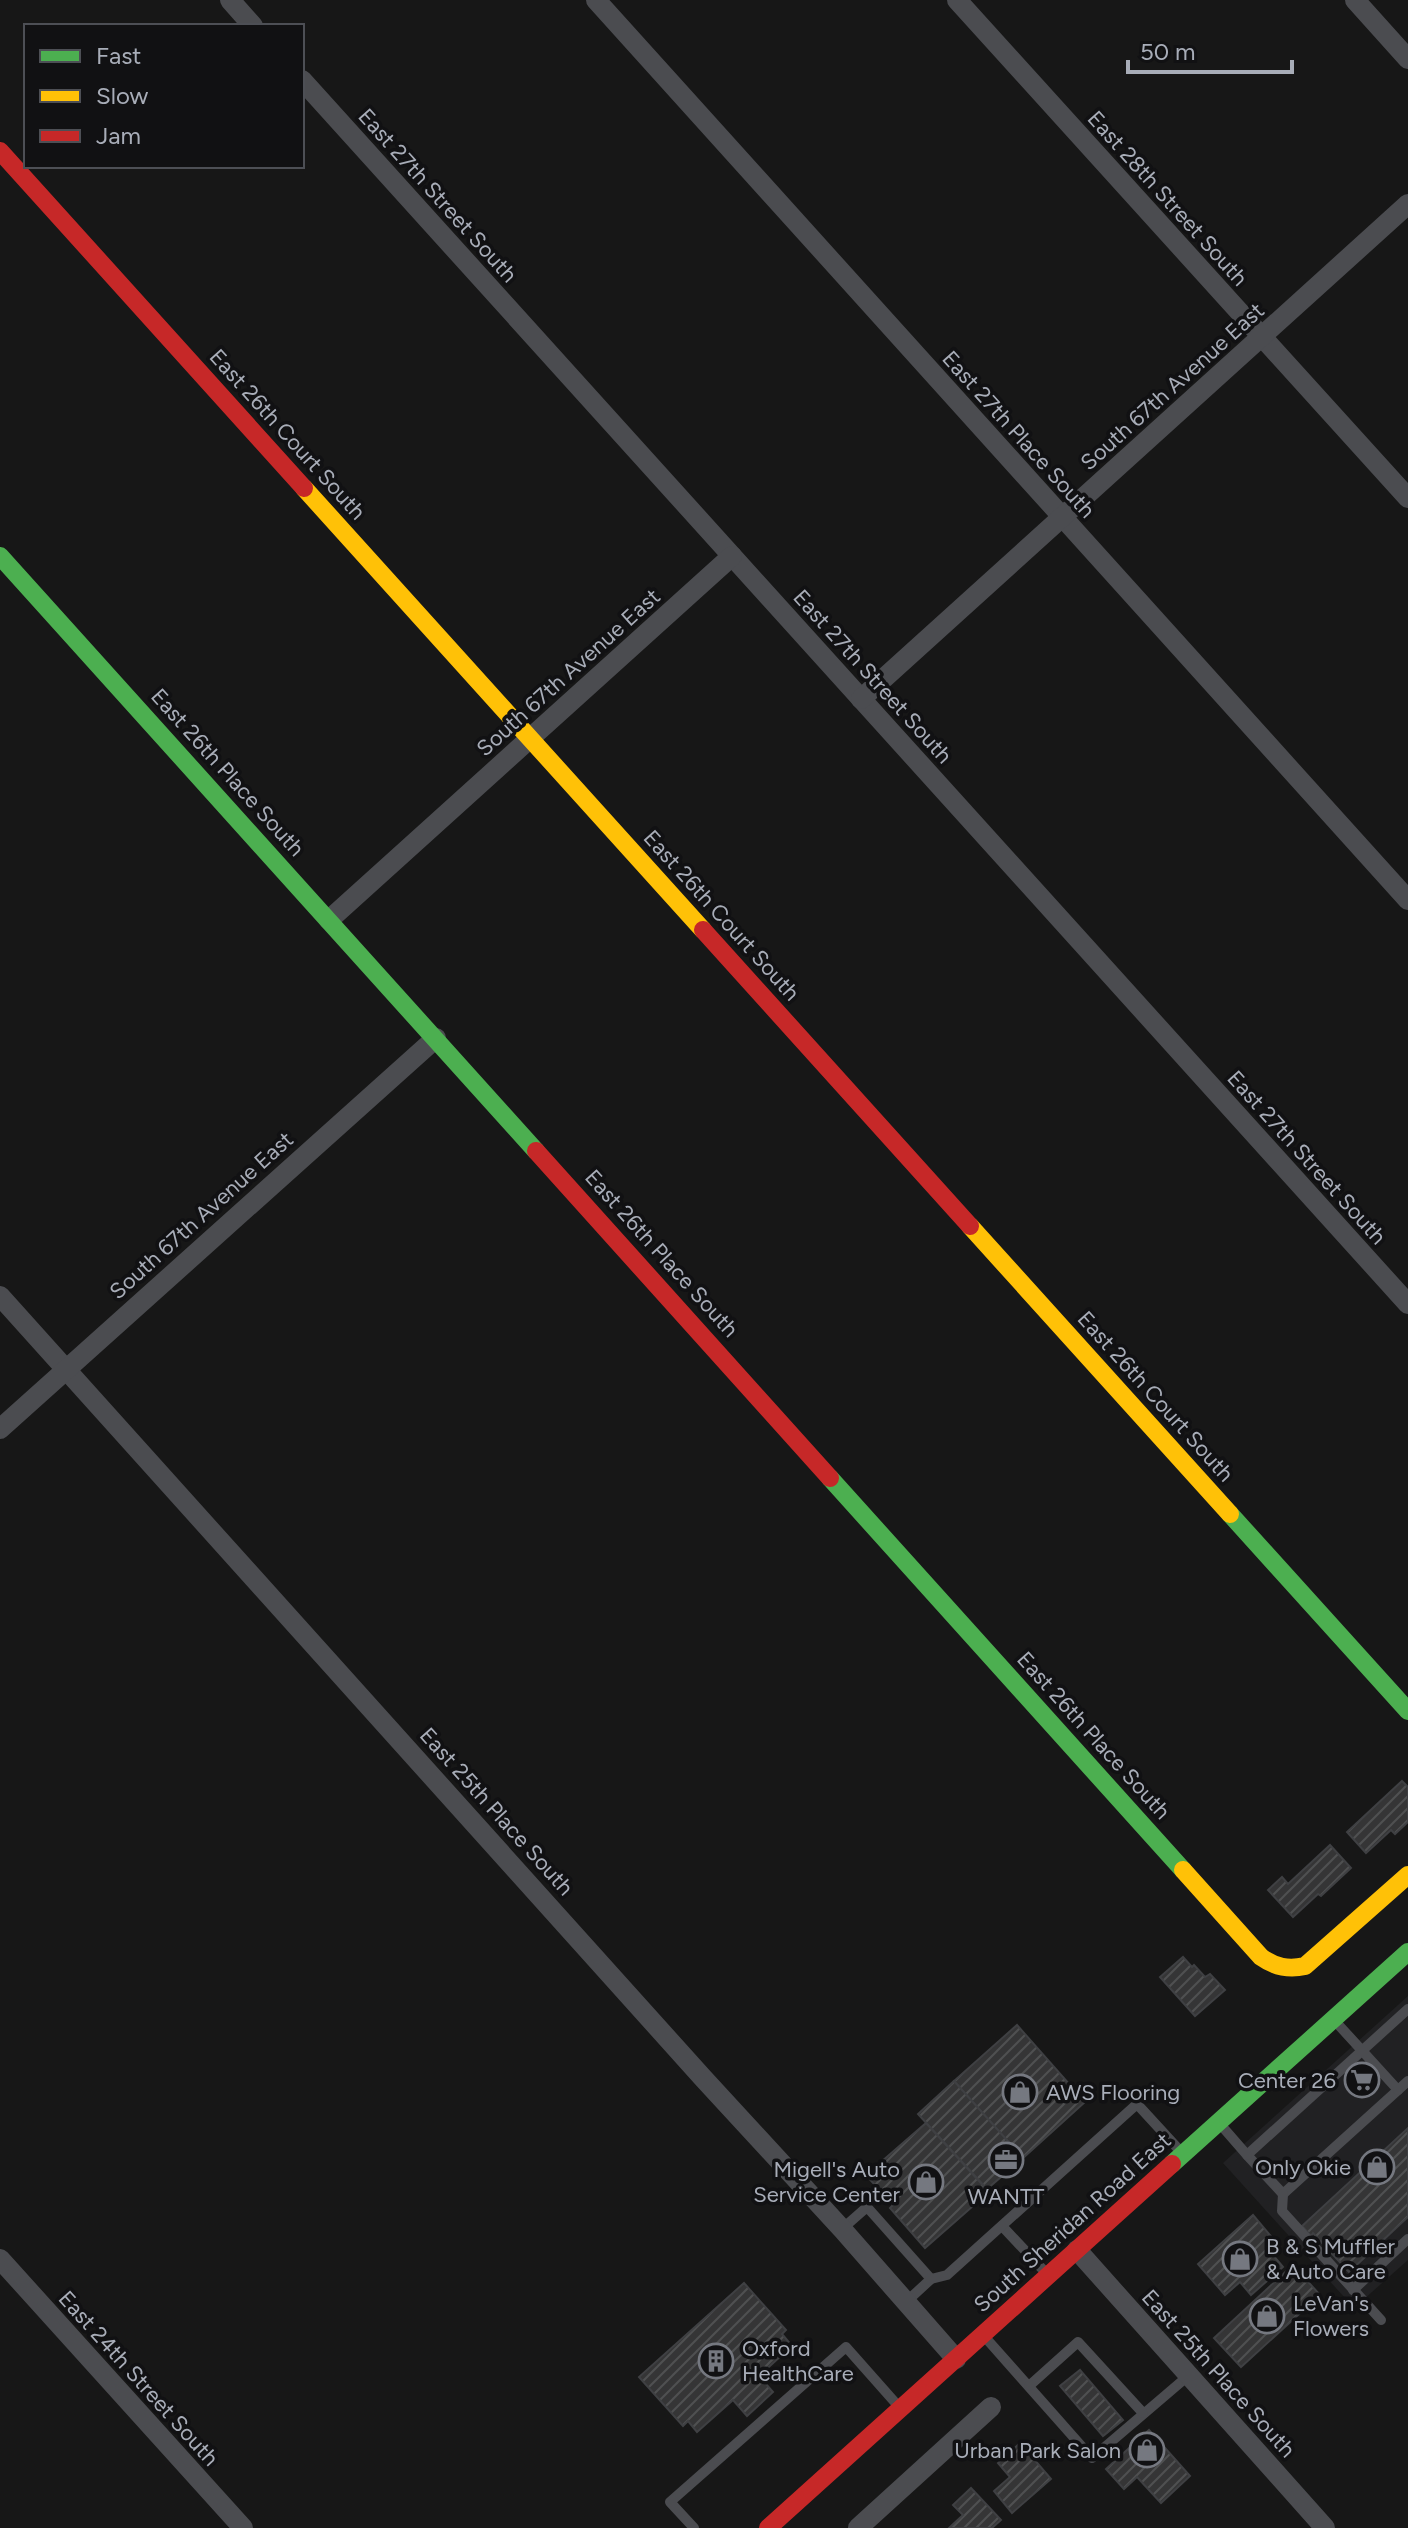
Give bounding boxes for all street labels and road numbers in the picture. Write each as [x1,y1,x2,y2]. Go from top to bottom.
street label: East 27th Street South [352,103,523,288]
street label: East 28th Street South [1082,105,1253,291]
street label: South 67th Avenue East [1075,297,1270,476]
street label: East 26th Court South [204,343,371,525]
street label: East 27th Place South [936,345,1101,524]
street label: South 67th Avenue East [471,583,666,762]
street label: East 27th Street South [787,584,958,769]
street label: East 26th Place South [145,683,310,862]
street label: East 26th Court South [638,824,805,1006]
street label: East 27th Street South [1221,1065,1392,1250]
street label: South 67th Avenue East [104,1126,299,1305]
street label: East 26th Place South [579,1164,744,1343]
street label: East 26th Court South [1072,1305,1239,1487]
street label: East 26th Place South [1011,1646,1176,1825]
street label: East 25th Place South [414,1722,579,1901]
street label: South Sheridan Road East [968,2127,1176,2318]
street label: East 25th Place South [1136,2284,1301,2463]
street label: East 24th Street South [53,2285,224,2471]

